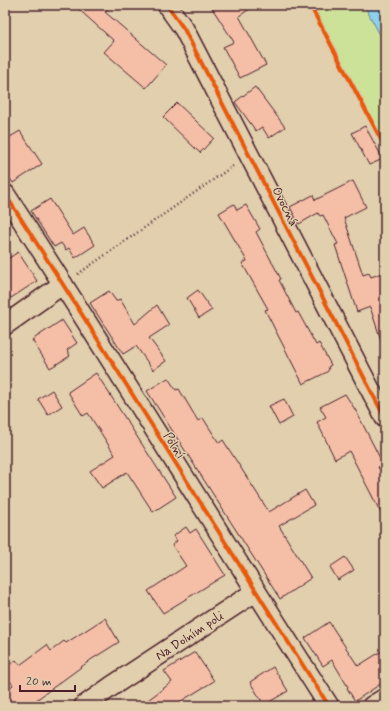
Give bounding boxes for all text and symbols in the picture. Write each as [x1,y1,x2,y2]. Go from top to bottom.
street label: Ovocná [267,184,302,229]
street label: Polní [159,429,189,462]
street label: Na Dolním poli [152,608,228,665]
scale bar [20,667,75,693]
text: 20 m [26,674,52,690]

